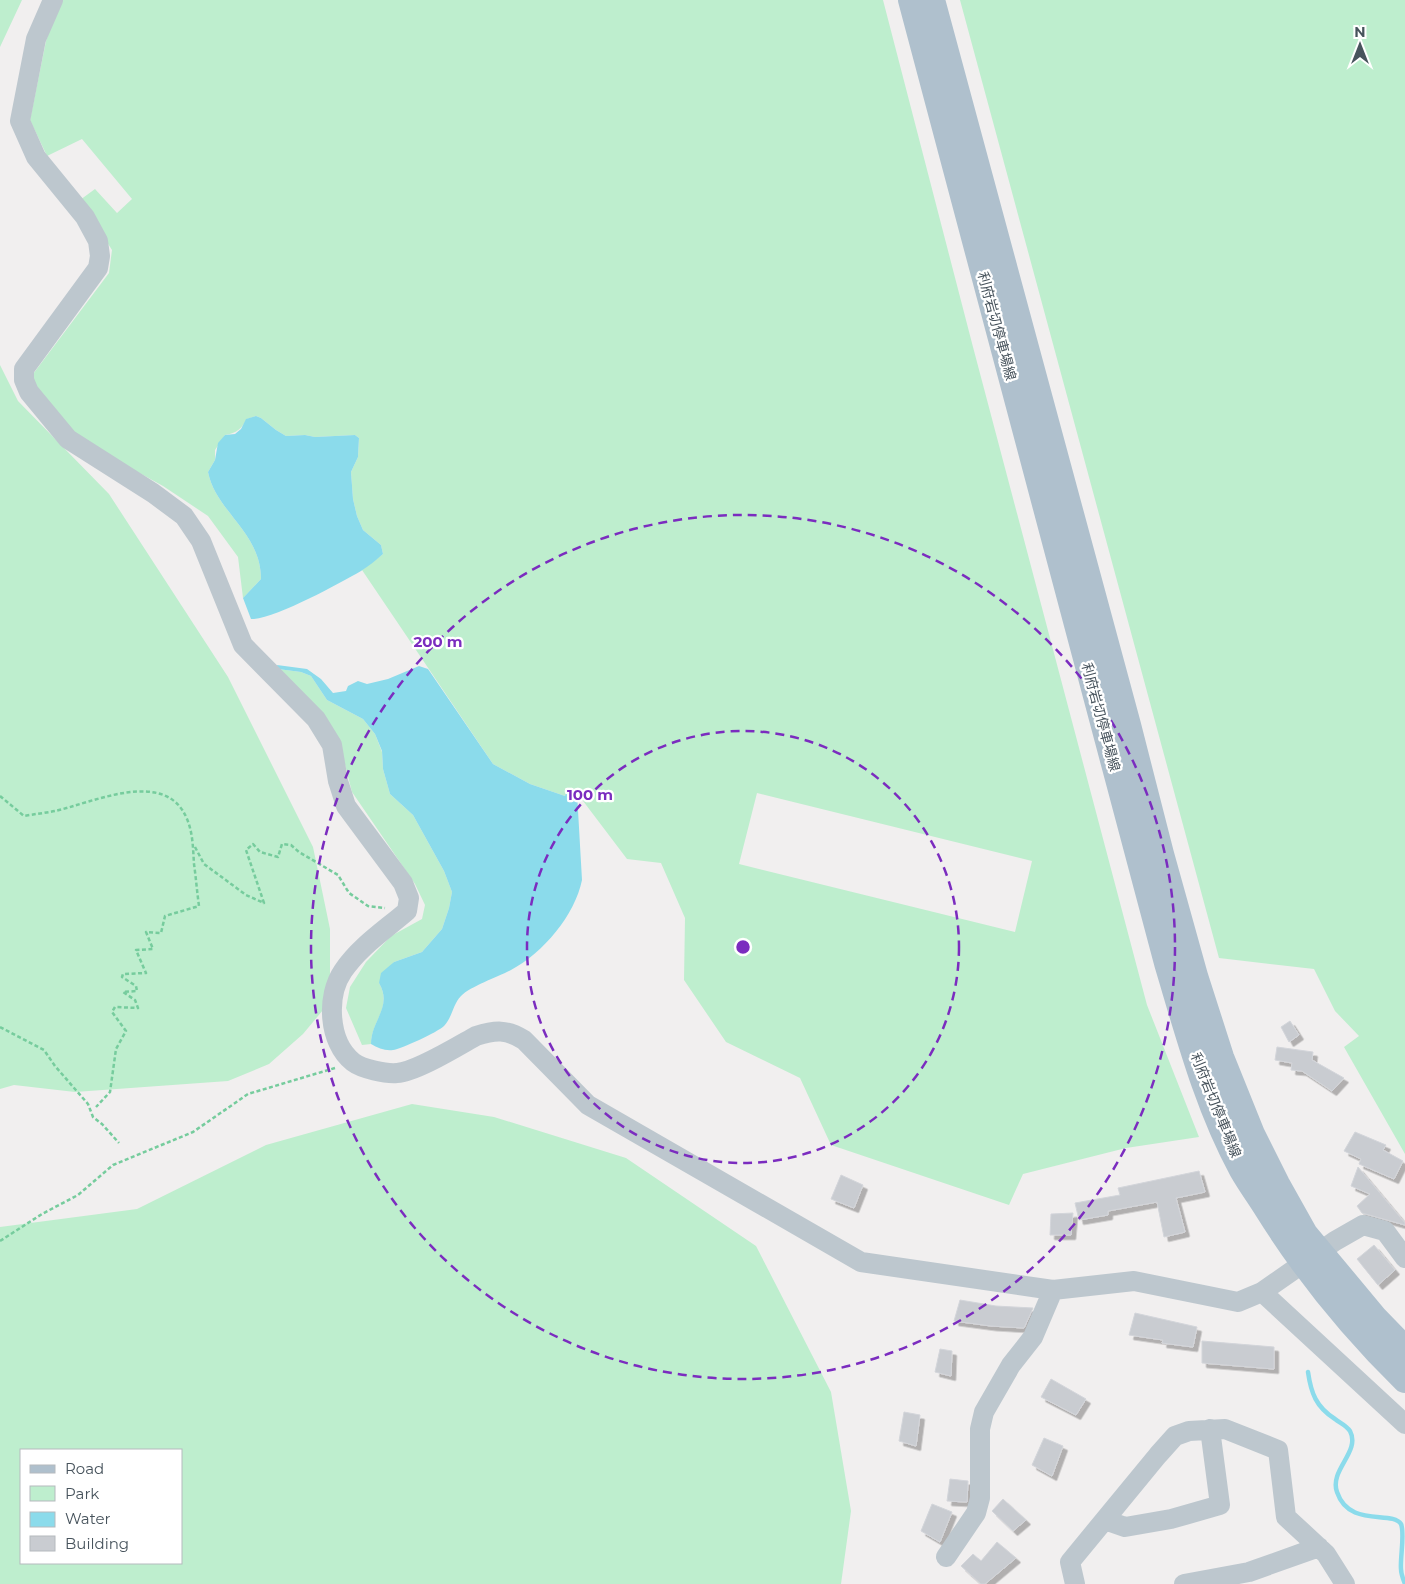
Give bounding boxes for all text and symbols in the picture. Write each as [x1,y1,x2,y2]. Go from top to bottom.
north arrow [1335,20,1385,70]
text: N [1354,23,1366,41]
street label: 利府岩切停車場線 [974,270,1020,382]
text: 200 m [413,632,463,651]
street label: 利府岩切停車場線 [1078,661,1124,773]
text: 100 m [567,785,613,804]
centre of rings [734,938,752,956]
street label: 利府岩切停車場線 [1187,1050,1245,1160]
legend [20,1449,182,1564]
text: Road [65,1459,104,1478]
text: Park [65,1484,99,1503]
text: Water [65,1509,111,1528]
text: Building [65,1534,129,1553]

